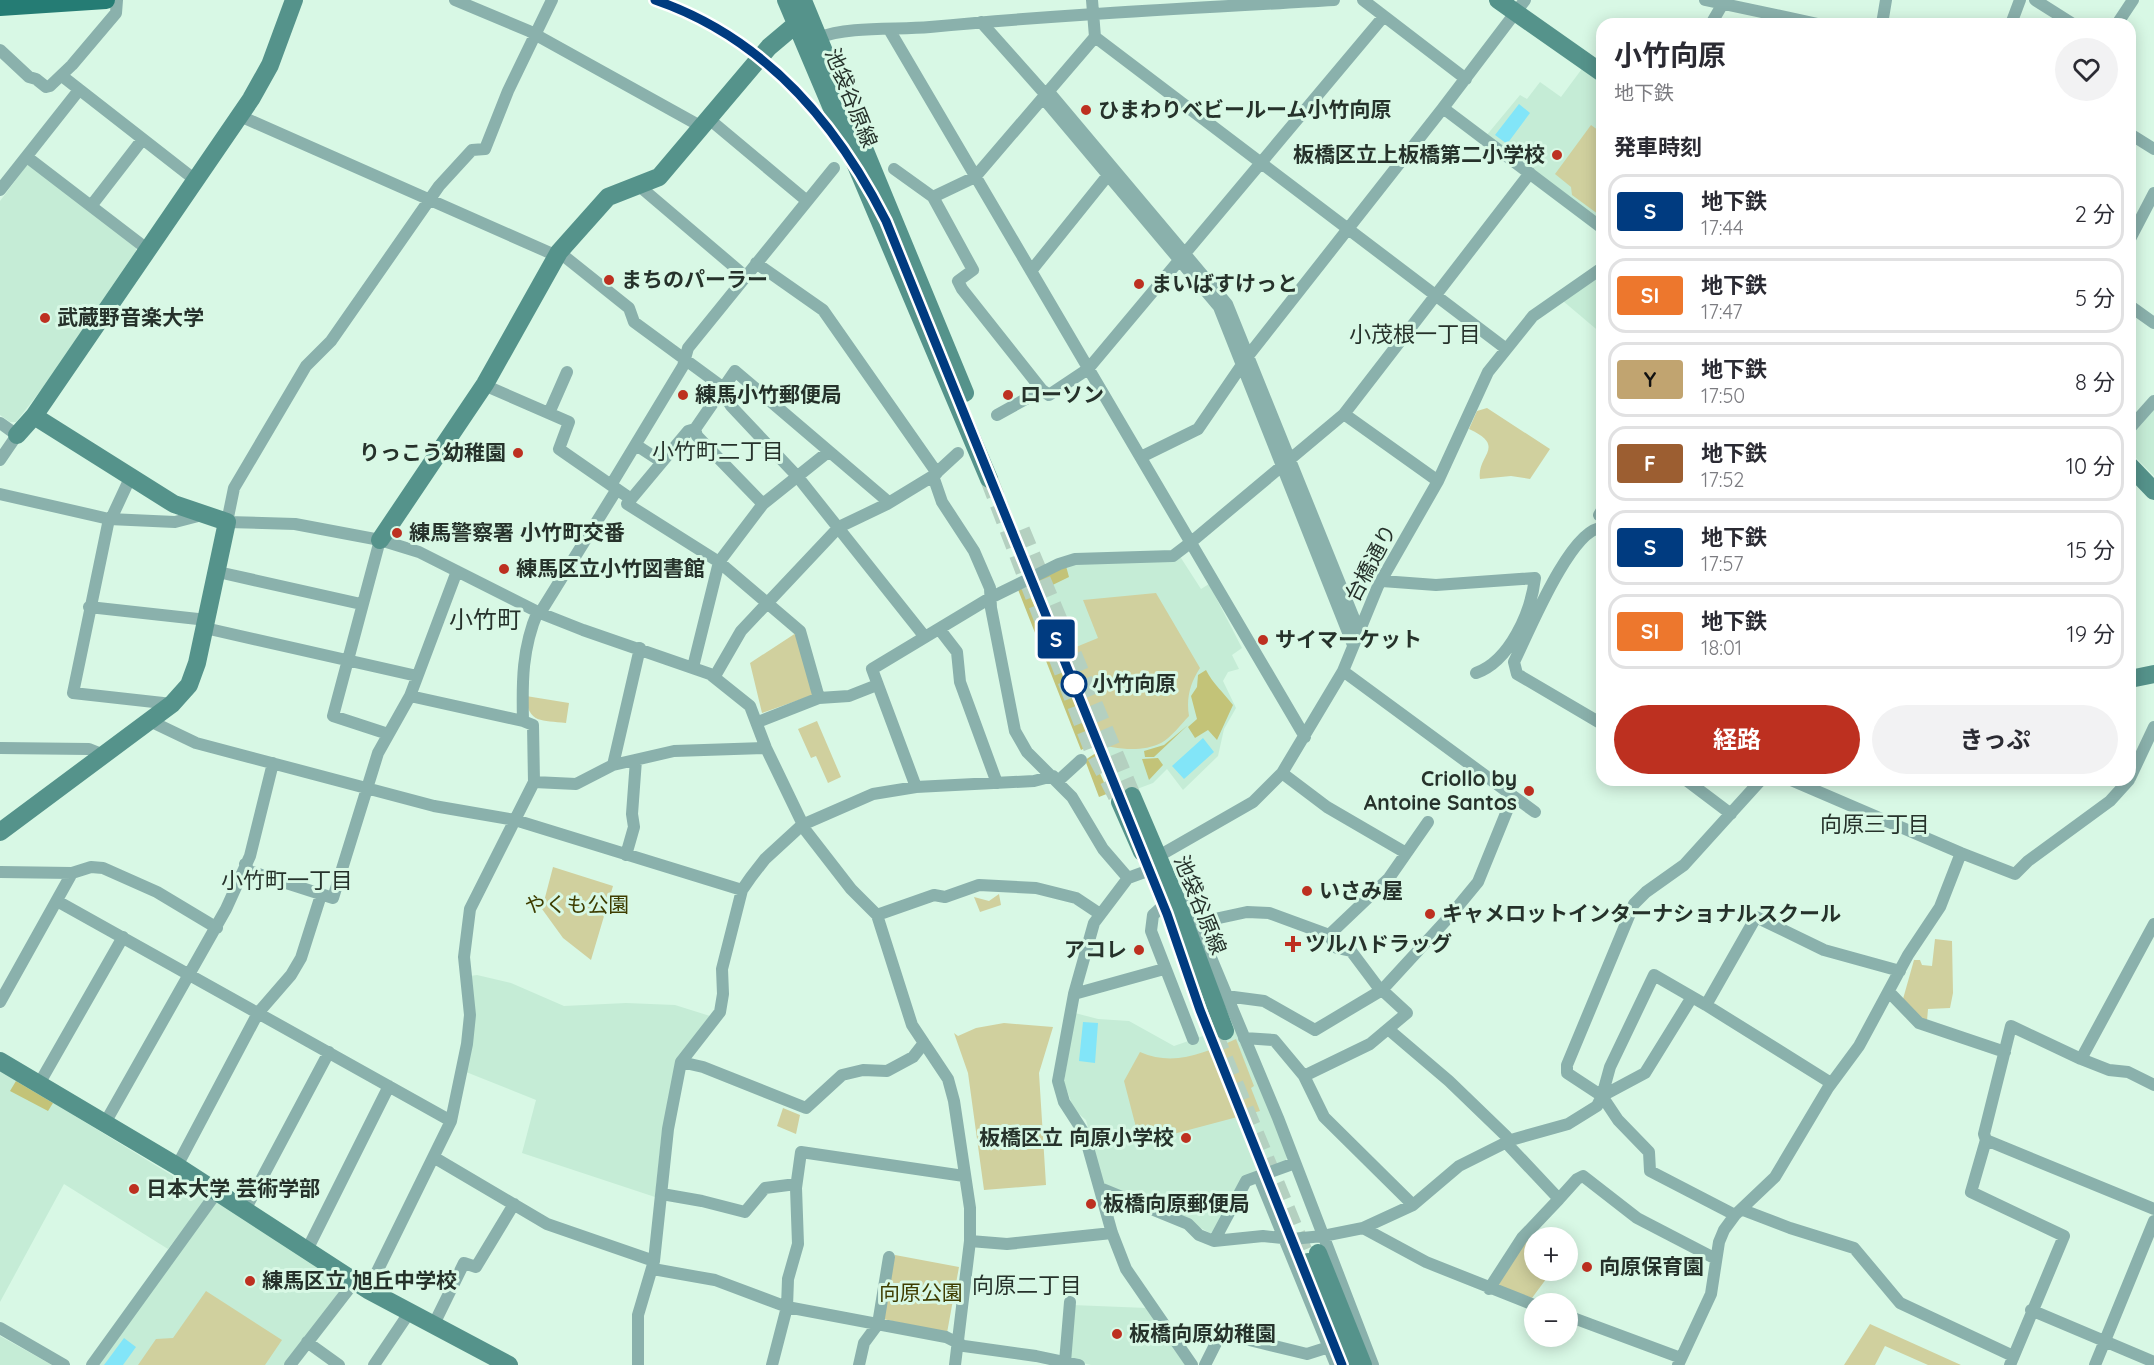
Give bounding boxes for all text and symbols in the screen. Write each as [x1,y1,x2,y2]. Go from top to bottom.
text: 小竹向原 [1614,37,1726,72]
button: heart [2055,38,2118,101]
street label: 池袋谷原線 [820,44,884,151]
text: 地下鉄 [1614,80,1674,105]
place label: ひまわりベビールーム小竹向原 [1098,96,1391,122]
marker: ひまわりベビールーム小竹向原 [1079,103,1093,117]
text: 発車時刻 [1614,133,1702,161]
place label: 板橋区立上板橋第二小学校 [1293,141,1545,167]
marker: 板橋区立上板橋第二小学校 [1550,148,1564,162]
text: 地下鉄 [1701,187,1767,215]
text: S [1644,198,1656,224]
text: 2 分 [2075,200,2115,228]
text: 17:44 [1701,215,1743,240]
place label: まちのパーラー [621,266,768,292]
place label: まいばすけっと [1151,270,1298,296]
text: 地下鉄 [1701,271,1767,299]
marker: まちのパーラー [602,273,616,287]
marker: まいばすけっと [1132,277,1146,291]
text: SI [1641,282,1659,308]
text: 5 分 [2075,284,2115,312]
text: 17:47 [1701,299,1743,324]
place label: 武蔵野音楽大学 [57,304,204,330]
marker: 武蔵野音楽大学 [38,311,52,325]
district label: 小茂根一丁目 [1349,320,1481,348]
text: 地下鉄 [1701,355,1767,383]
text: Y [1644,366,1656,392]
text: 8 分 [2075,368,2115,396]
place label: 練馬小竹郵便局 [695,381,842,407]
place label: ローソン [1020,381,1104,407]
text: 17:50 [1701,383,1745,408]
marker: 練馬小竹郵便局 [676,388,690,402]
marker: ローソン [1001,388,1015,402]
district label: 小竹町二丁目 [652,437,784,465]
place label: りっこう幼稚園 [359,439,506,465]
text: 地下鉄 [1701,439,1767,467]
marker: りっこう幼稚園 [511,446,525,460]
text: F [1644,450,1656,476]
text: 10 分 [2066,452,2115,480]
text: 17:52 [1701,467,1744,492]
place label: 練馬警察署 小竹町交番 [409,519,625,545]
street label: 台橋通り [1339,519,1401,606]
text: 地下鉄 [1701,523,1767,551]
marker: 練馬警察署 小竹町交番 [390,526,404,540]
text: S [1644,534,1656,560]
text: 15 分 [2067,536,2115,564]
text: 17:57 [1701,551,1744,576]
place label: 練馬区立小竹図書館 [516,555,705,581]
marker: 練馬区立小竹図書館 [497,562,511,576]
district label: 小竹町 [449,604,521,634]
text: 地下鉄 [1701,607,1767,635]
text: SI [1641,618,1659,644]
line badge: S [1036,620,1076,658]
text: 19 分 [2067,620,2115,648]
text: S [1050,626,1062,652]
place label: サイマーケット [1275,626,1422,652]
marker: サイマーケット [1256,633,1270,647]
text: 18:01 [1701,635,1742,660]
place label: 小竹向原 [1092,670,1176,696]
marker: 小竹向原 [1061,671,1087,697]
button: 経路 [1614,705,1860,774]
button: きっぷ [1872,705,2118,774]
place label: Criollo by Antoine Santos [1364,765,1517,815]
marker: Criollo by Antoine Santos [1522,784,1536,798]
district label: 向原三丁目 [1820,810,1930,838]
street label: 池袋谷原線 [1169,851,1233,958]
district label: 小竹町一丁目 [221,866,353,894]
place label: いさみ屋 [1319,877,1403,903]
marker: いさみ屋 [1300,884,1314,898]
park label: やくも公園 [525,891,630,917]
place label: キャメロットインターナショナルスクール [1442,900,1841,926]
marker: キャメロットインターナショナルスクール [1423,907,1437,921]
place label: ツルハドラッグ [1305,930,1452,956]
place label: アコレ [1064,936,1127,962]
marker: ツルハドラッグ [1286,937,1300,951]
marker: アコレ [1132,943,1146,957]
place label: 板橋区立 向原小学校 [979,1124,1174,1150]
marker: 板橋区立 向原小学校 [1179,1131,1193,1145]
place label: 日本大学 芸術学部 [146,1175,320,1201]
marker: 日本大学 芸術学部 [127,1182,141,1196]
place label: 板橋向原郵便局 [1103,1190,1250,1216]
marker: 板橋向原郵便局 [1084,1197,1098,1211]
map controls [1524,1227,1578,1347]
button: + [1524,1227,1578,1281]
place label: 向原保育園 [1599,1253,1704,1279]
marker: 向原保育園 [1580,1260,1594,1274]
place label: 練馬区立 旭丘中学校 [262,1267,457,1293]
district label: 向原二丁目 [972,1271,1082,1299]
marker: 練馬区立 旭丘中学校 [243,1274,257,1288]
park label: 向原公園 [879,1279,963,1305]
button: − [1524,1293,1578,1347]
place label: 板橋向原幼稚園 [1129,1320,1276,1346]
marker: 板橋向原幼稚園 [1110,1327,1124,1341]

